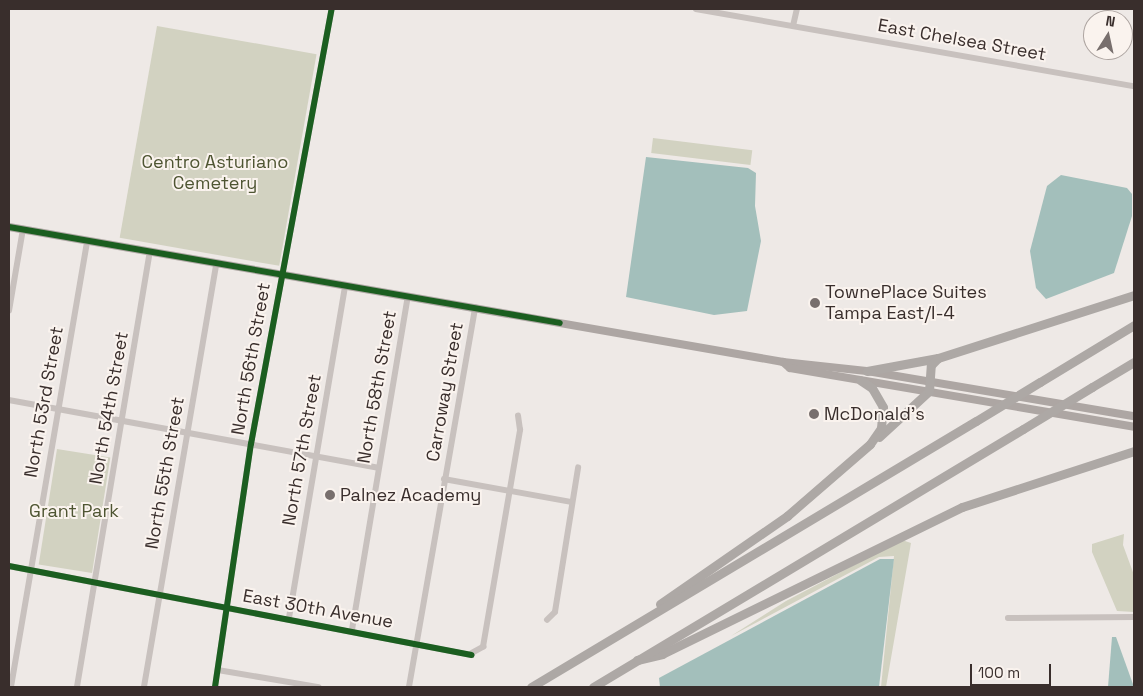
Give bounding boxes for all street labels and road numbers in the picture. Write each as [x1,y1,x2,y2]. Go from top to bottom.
street label: East Chelsea Street [876,15,1048,65]
street label: North 56th Street [227,281,275,437]
street label: North 58th Street [353,309,401,465]
street label: Carroway Street [422,321,468,463]
street label: North 53rd Street [20,325,68,479]
street label: North 54th Street [85,330,133,486]
street label: North 57th Street [278,373,326,527]
street label: North 55th Street [141,395,189,551]
street label: East 30th Avenue [241,585,395,633]

